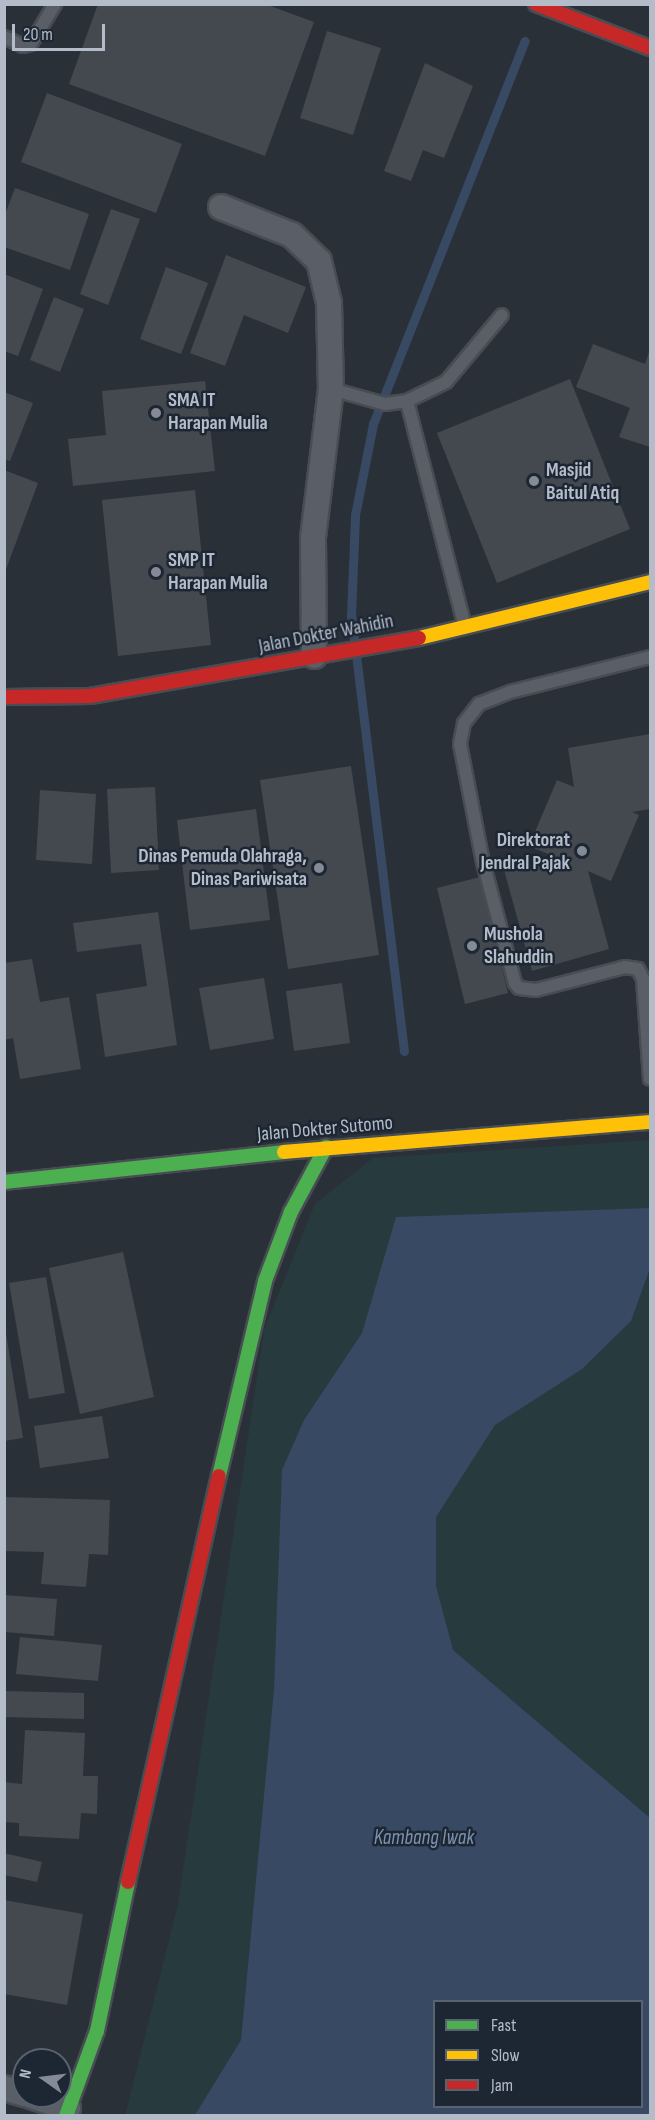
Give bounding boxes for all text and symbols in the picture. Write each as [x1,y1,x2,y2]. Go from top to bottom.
scale bar [15,12,108,50]
text: 20 m [23,24,53,45]
place label: SMA IT Harapan Mulia [168,389,268,436]
marker: SMA IT Harapan Mulia [149,406,163,420]
place label: Masjid Baitul Atiq [546,458,619,505]
marker: Masjid Baitul Atiq [527,474,541,488]
place label: SMP IT Harapan Mulia [168,548,268,595]
marker: SMP IT Harapan Mulia [149,565,163,579]
street label: Jalan Dokter Wahidin [257,609,395,659]
place label: Direktorat Jendral Pajak [480,828,570,875]
place label: Dinas Pemuda Olahraga, Dinas Pariwisata [138,844,307,891]
marker: Direktorat Jendral Pajak [575,844,589,858]
marker: Dinas Pemuda Olahraga, Dinas Pariwisata [312,861,326,875]
place label: Mushola Slahuddin [484,922,553,969]
marker: Mushola Slahuddin [465,939,479,953]
street label: Jalan Dokter Sutomo [256,1111,394,1147]
water label: Kambang Iwak [374,1825,474,1851]
legend [433,2000,643,2108]
text: Fast [491,2015,516,2036]
text: Slow [491,2045,520,2066]
north arrow [12,2048,72,2108]
text: N [16,2068,36,2080]
text: Jam [491,2075,513,2096]

